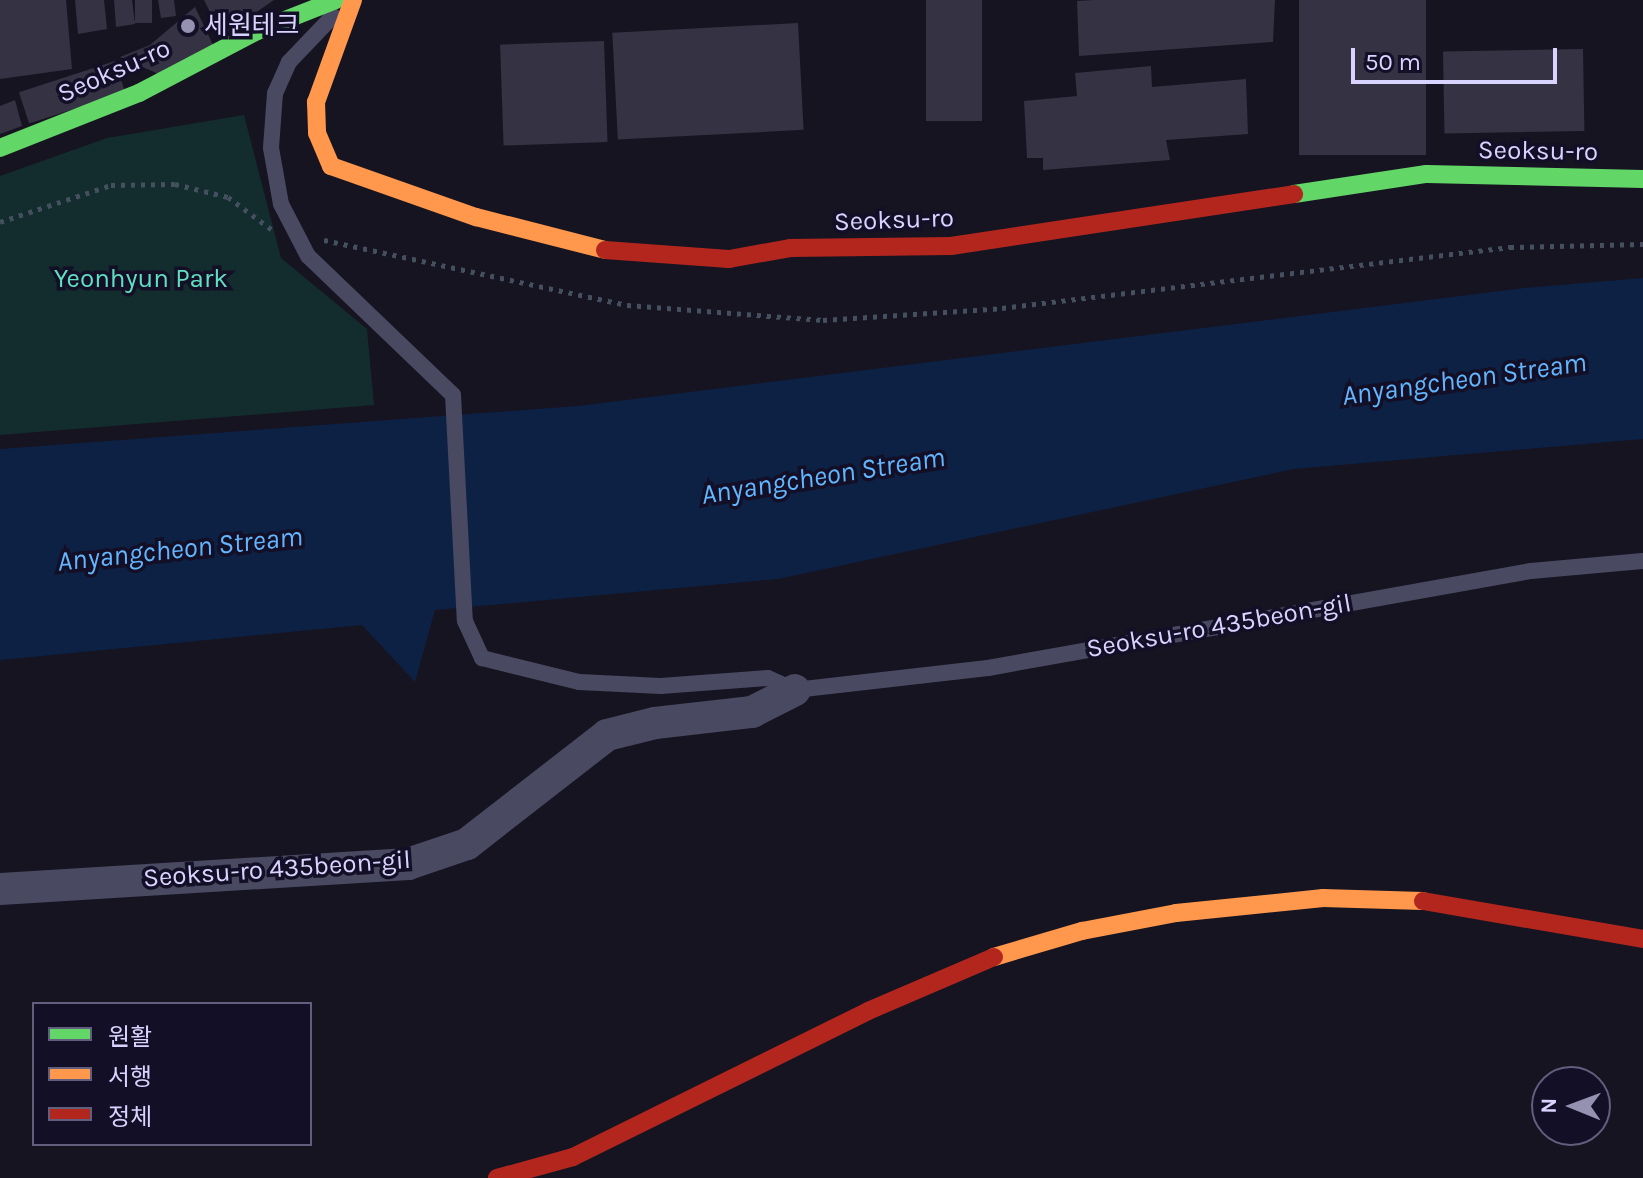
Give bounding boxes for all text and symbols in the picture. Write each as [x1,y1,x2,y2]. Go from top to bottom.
place label: 세원테크 [204,10,300,42]
marker: 세원테크 [179,17,197,35]
street label: Seoksu-ro [53,32,175,110]
scale bar [1355,32,1561,82]
text: 50 m [1365,48,1421,76]
street label: Seoksu-ro [1478,134,1598,168]
street label: Seoksu-ro [833,202,955,238]
park label: Yeonhyun Park [54,263,228,295]
water label: Anyangcheon Stream [1340,345,1588,413]
water label: Anyangcheon Stream [699,440,947,512]
water label: Anyangcheon Stream [56,519,304,579]
street label: Seoksu-ro 435beon-gil [1084,587,1354,665]
street label: Seoksu-ro 435beon-gil [142,844,412,894]
legend [32,1002,312,1146]
text: 원활 [108,1023,152,1051]
text: 서행 [108,1063,152,1091]
north arrow [1531,1066,1611,1146]
text: N [1536,1097,1562,1114]
text: 정체 [108,1103,152,1131]

